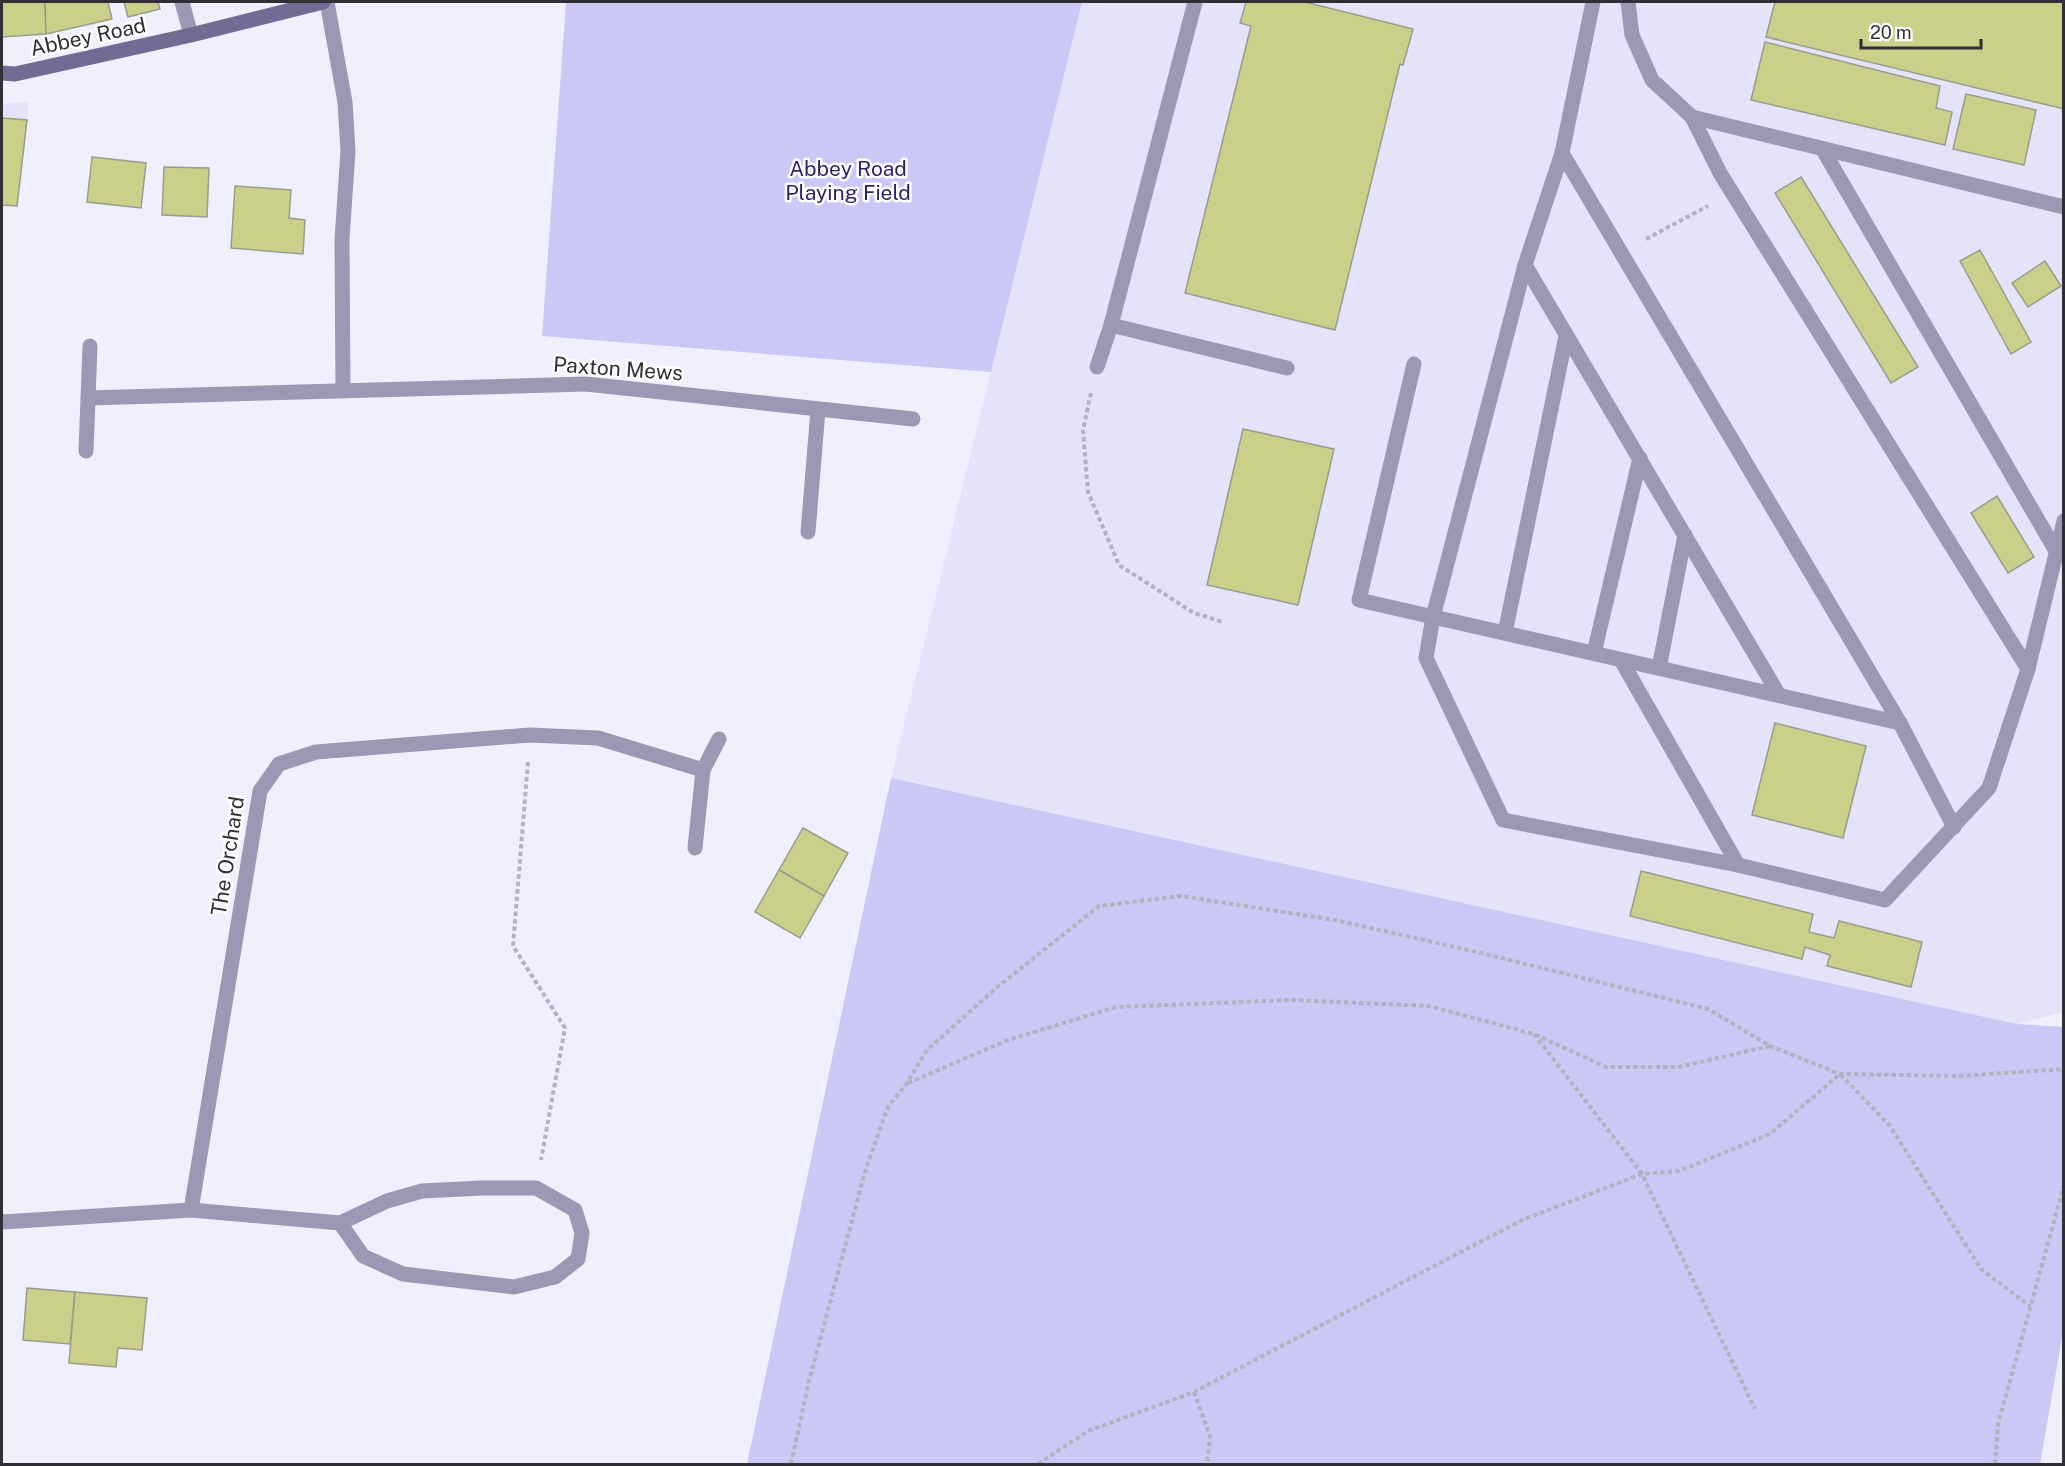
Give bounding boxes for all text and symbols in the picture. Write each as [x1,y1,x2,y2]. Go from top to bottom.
street label: Abbey Road [28,12,148,61]
scale bar [1861,12,1981,50]
text: 20 m [1870,22,1912,43]
park label: Abbey Road Playing Field [785,156,911,205]
street label: Paxton Mews [552,352,684,386]
street label: The Orchard [206,795,249,917]

